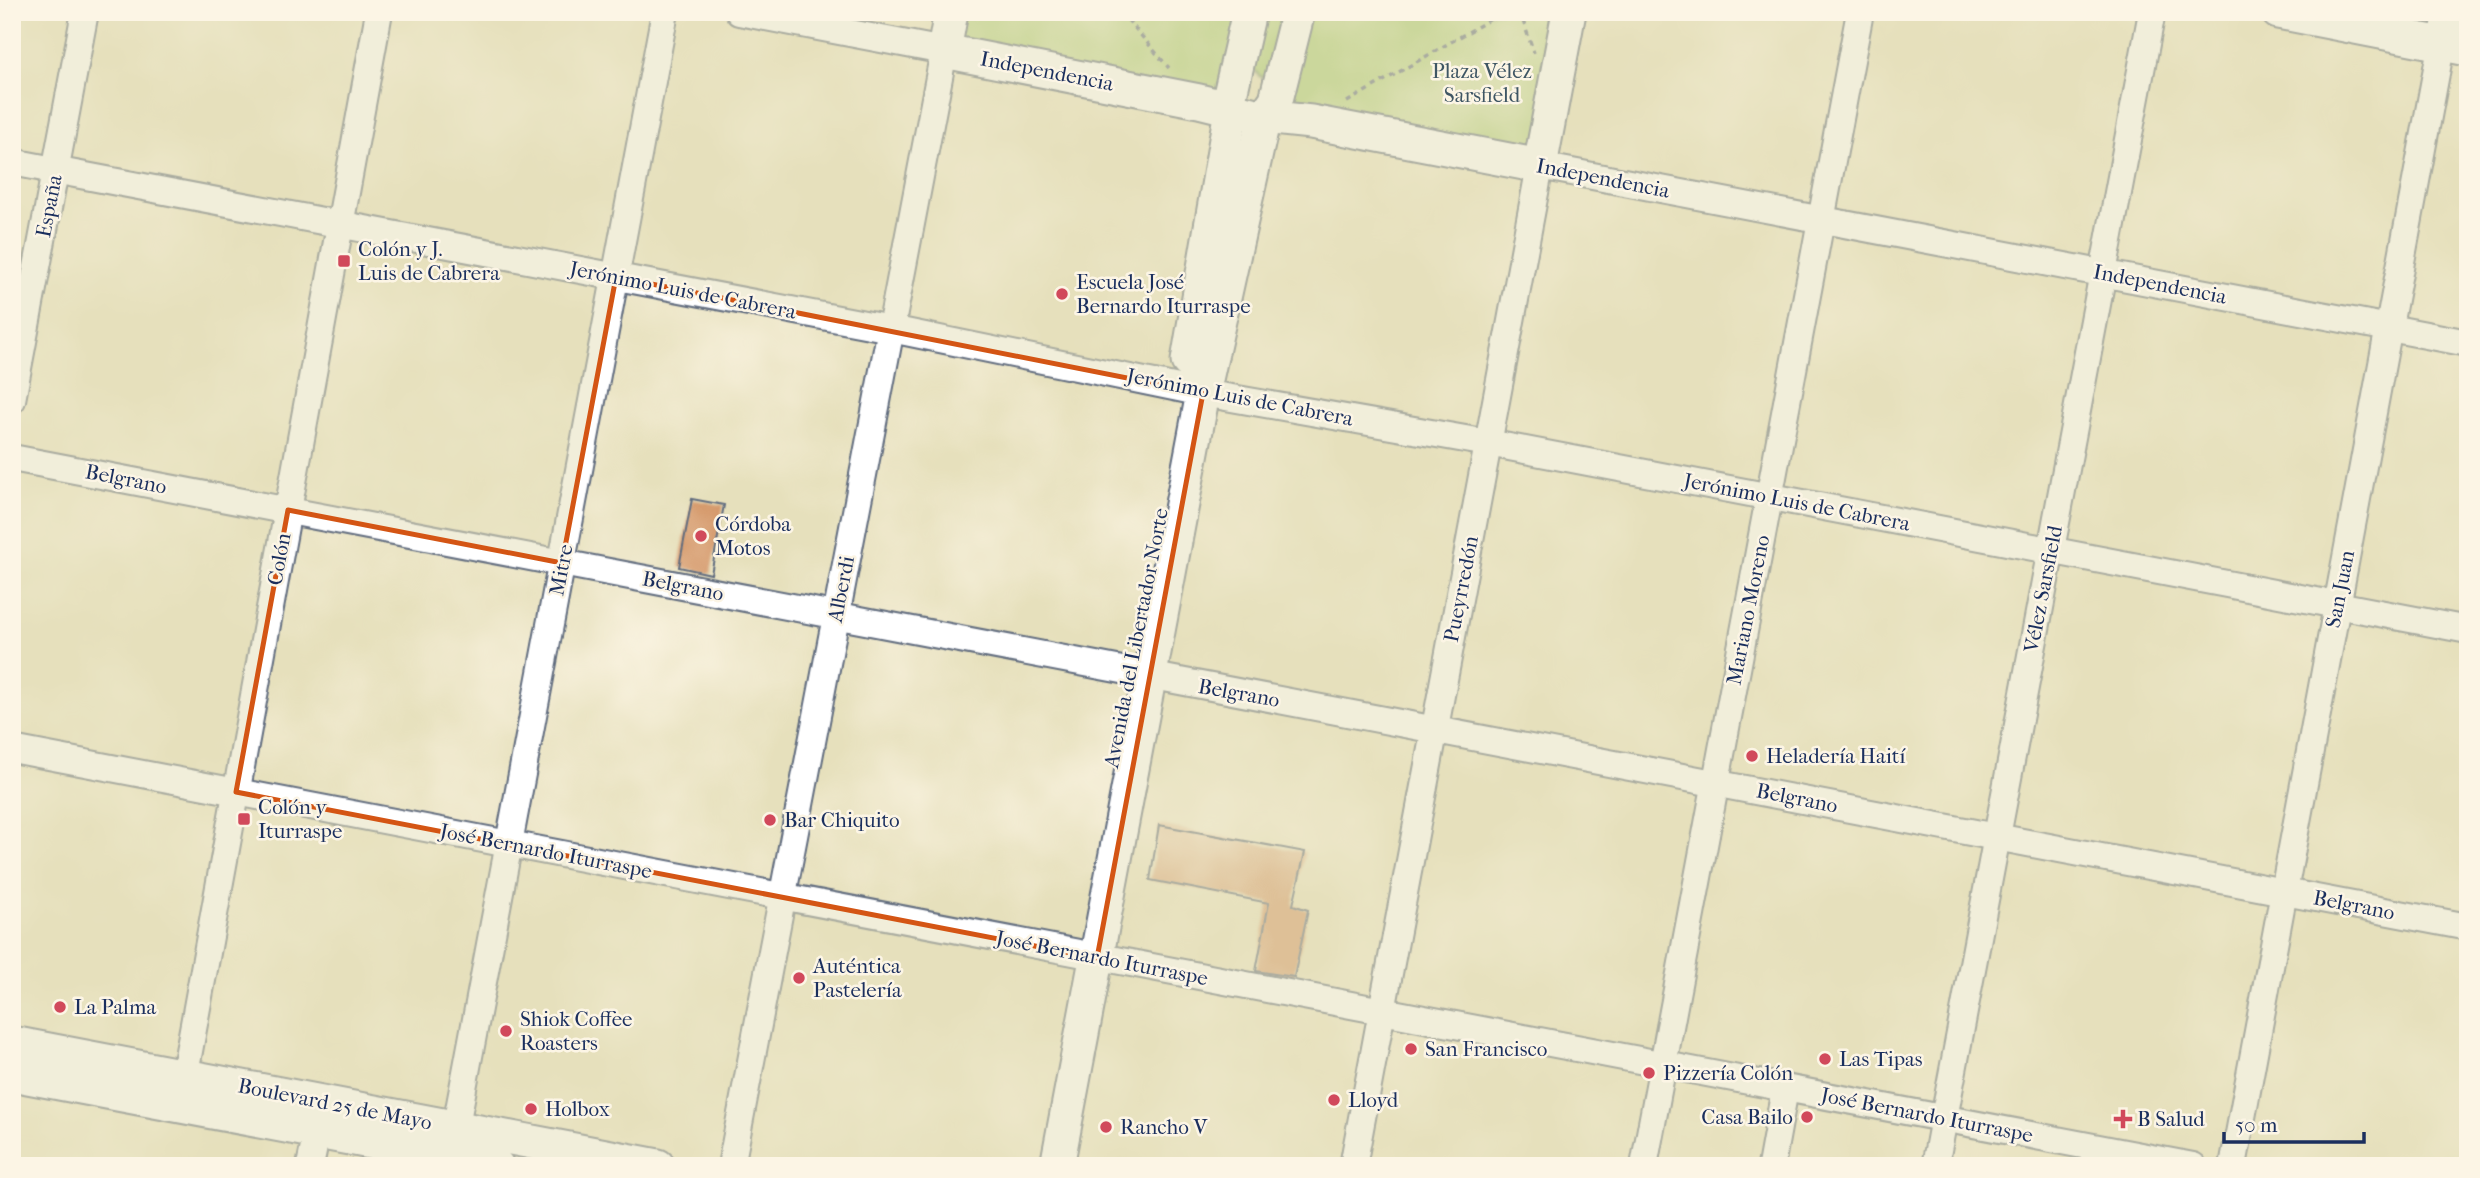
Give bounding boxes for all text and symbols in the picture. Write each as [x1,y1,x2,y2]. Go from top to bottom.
street label: Independencia [978,46,1116,96]
park label: Plaza Vélez Sarsfield [1432,59,1532,107]
street label: Independencia [1534,153,1672,203]
street label: España [31,172,67,239]
place label: Colón y J. Luis de Cabrera [358,237,500,285]
marker: Colón y J. Luis de Cabrera [336,253,352,269]
street label: Jerónimo Luis de Cabrera [566,256,798,324]
street label: Independencia [2091,259,2229,309]
place label: Escuela José Bernardo Iturraspe [1076,270,1251,318]
marker: Escuela José Bernardo Iturraspe [1054,286,1070,302]
street label: Jerónimo Luis de Cabrera [1123,363,1355,431]
street label: Belgrano [83,459,169,499]
street label: Jerónimo Luis de Cabrera [1680,468,1912,536]
street label: Avenida del Libertador Norte [1099,506,1173,771]
place label: Córdoba Motos [715,512,791,560]
street label: Vélez Sarsfield [2019,523,2067,656]
marker: Córdoba Motos [693,528,709,544]
street label: Colón [263,531,295,587]
street label: Mariano Moreno [1722,533,1774,687]
street label: Pueyrredón [1439,534,1483,644]
street label: Mitre [544,542,578,598]
street label: San Juan [2321,548,2359,630]
street label: Alberdi [823,554,859,625]
street label: Belgrano [640,566,726,606]
street label: Belgrano [1196,674,1282,712]
place label: Heladería Haití [1766,744,1906,768]
marker: Heladería Haití [1744,748,1760,764]
street label: Belgrano [1754,778,1840,818]
place label: Colón y Iturraspe [258,795,342,843]
place label: Bar Chiquito [784,808,900,832]
marker: Colón y Iturraspe [236,811,252,827]
marker: Bar Chiquito [762,812,778,828]
street label: José Bernardo Iturraspe [436,818,654,883]
street label: Belgrano [2311,885,2397,925]
street label: José Bernardo Iturraspe [992,925,1210,990]
place label: Auténtica Pastelería [812,954,902,1002]
marker: Auténtica Pastelería [791,970,807,986]
place label: La Palma [74,995,156,1019]
marker: La Palma [52,999,68,1015]
place label: Shiok Coffee Roasters [520,1007,632,1055]
marker: Shiok Coffee Roasters [498,1023,514,1039]
place label: San Francisco [1425,1037,1547,1061]
marker: San Francisco [1403,1041,1419,1057]
place label: Las Tipas [1839,1047,1923,1071]
marker: Las Tipas [1817,1051,1833,1067]
place label: Pizzería Colón [1663,1061,1793,1085]
marker: Pizzería Colón [1641,1065,1657,1081]
street label: Boulevard 25 de Mayo [236,1073,434,1135]
street label: José Bernardo Iturraspe [1817,1082,2035,1147]
place label: Lloyd [1348,1088,1399,1112]
marker: Lloyd [1326,1092,1342,1108]
place label: Holbox [545,1097,610,1121]
marker: Holbox [523,1101,539,1117]
scale bar [2224,1101,2364,1145]
place label: Casa Bailo [1701,1105,1793,1129]
place label: B Salud [2137,1107,2205,1131]
marker: Casa Bailo [1799,1109,1815,1125]
marker: B Salud [2115,1111,2131,1127]
text: 50 m [2235,1113,2278,1137]
place label: Rancho V [1120,1115,1208,1139]
marker: Rancho V [1098,1119,1114,1135]

